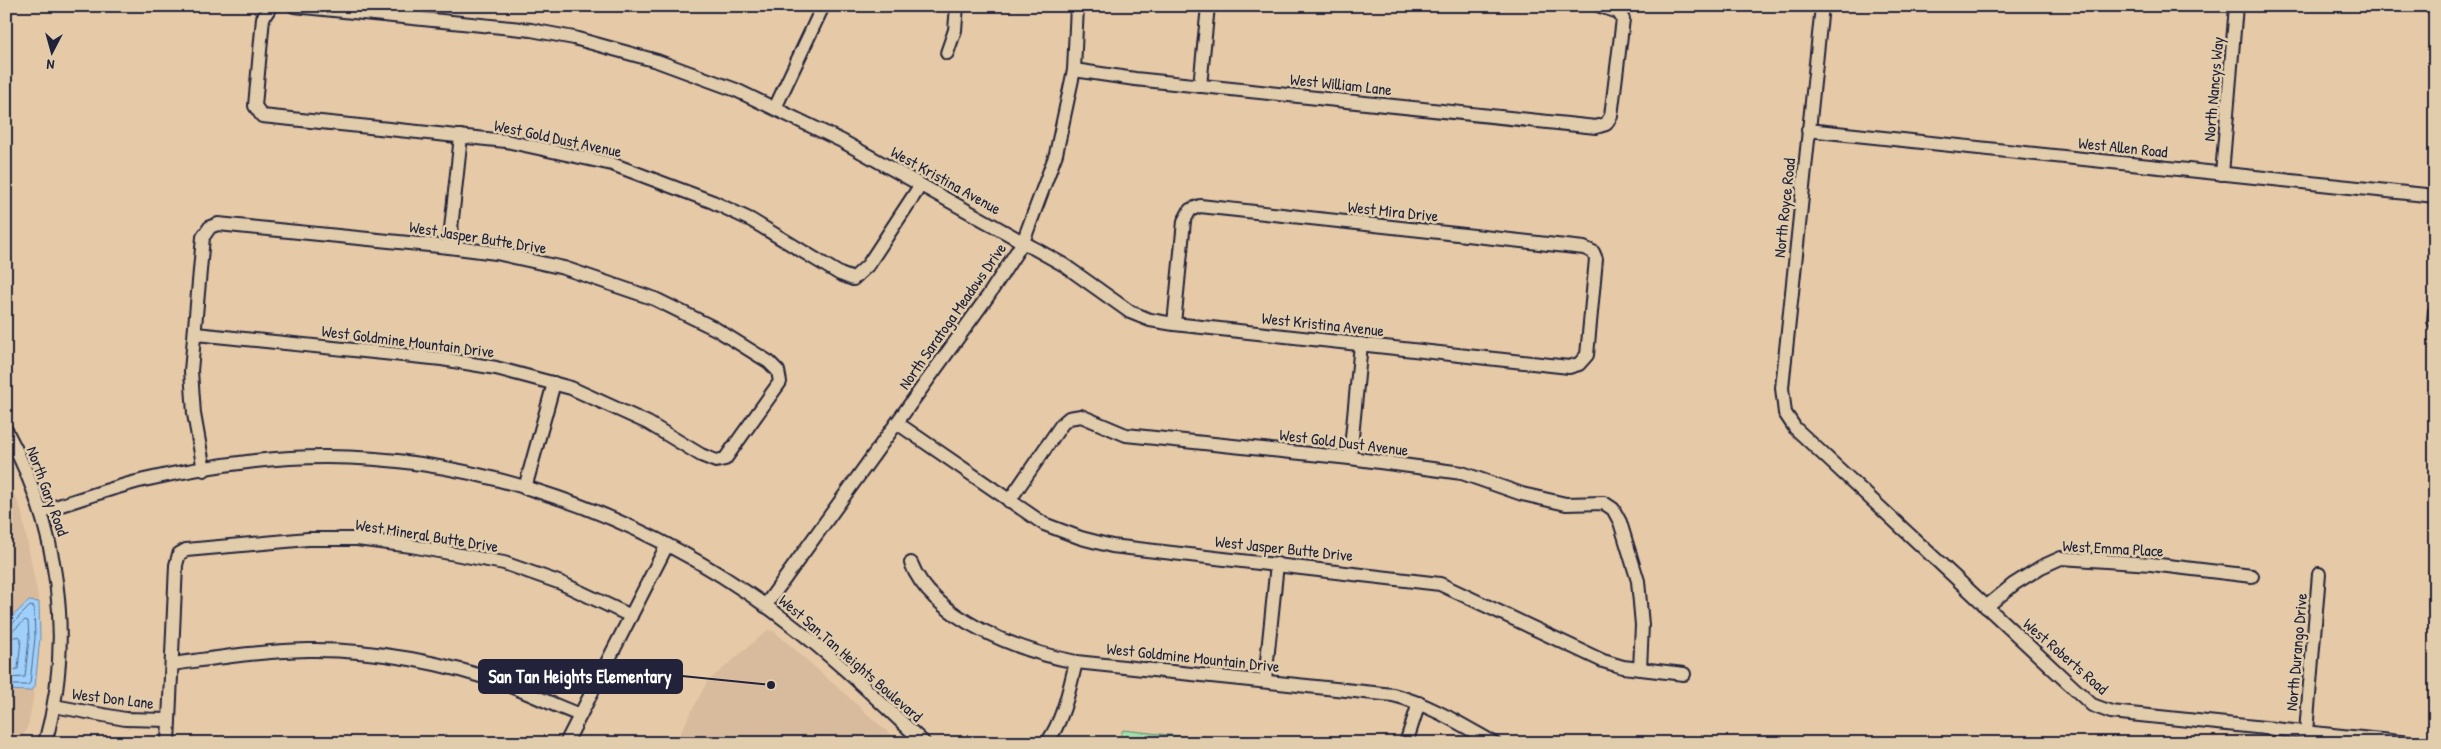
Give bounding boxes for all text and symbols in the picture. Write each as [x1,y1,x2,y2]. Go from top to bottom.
north arrow [28,28,78,78]
street label: North Nancys Way [2197,36,2229,142]
text: N [45,56,55,75]
street label: West William Lane [1289,68,1394,100]
street label: West Gold Dust Avenue [492,114,624,162]
street label: West Allen Road [2077,131,2169,163]
street label: West Kristina Avenue [887,141,1006,220]
street label: North Royce Road [1768,157,1800,259]
street label: West Mira Drive [1347,195,1440,227]
street label: West Jasper Butte Drive [408,215,549,259]
street label: North Saratoga Meadows Drive [893,238,1011,394]
street label: West Kristina Avenue [1261,307,1386,341]
street label: West Goldmine Mountain Drive [320,319,496,363]
street label: West Gold Dust Avenue [1278,423,1410,461]
street label: North Gary Road [22,443,74,539]
street label: West Mineral Butte Drive [354,513,501,557]
street label: West Jasper Butte Drive [1214,530,1355,566]
street label: West Emma Place [2062,534,2165,562]
street label: West San Tan Heights Boulevard [774,589,928,727]
street label: North Durango Drive [2280,592,2312,712]
street label: West Roberts Road [2019,613,2113,699]
street label: West Goldmine Mountain Drive [1105,637,1281,677]
callout: San Tan Heights Elementary [479,660,682,693]
text: San Tan Heights Elementary [488,664,672,690]
street label: West Don Lane [71,682,156,714]

